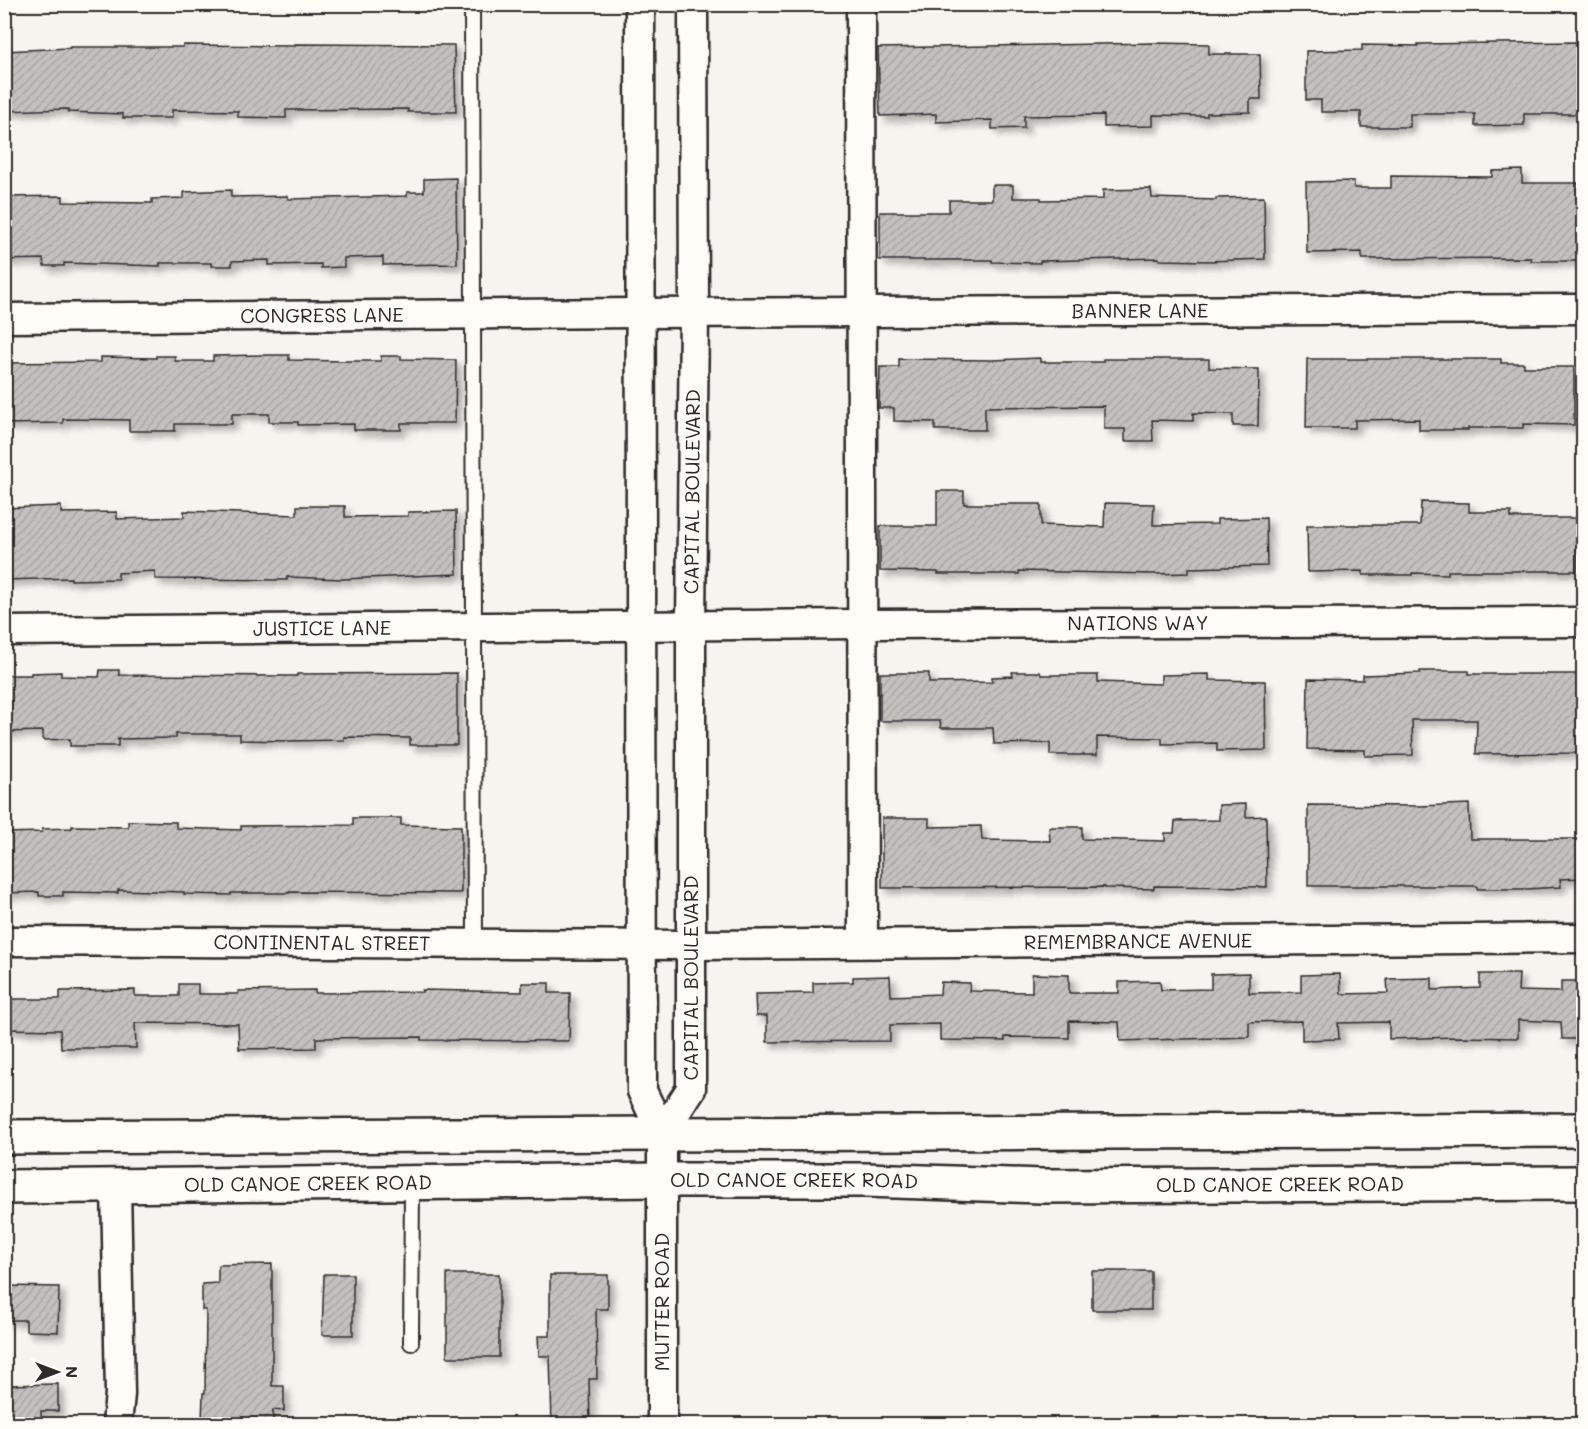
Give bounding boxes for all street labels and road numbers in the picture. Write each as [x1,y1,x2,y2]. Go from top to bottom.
street label: BANNER LANE [1071,297,1209,323]
street label: CONGRESS LANE [240,301,404,328]
street label: CAPITAL BOULEVARD [677,389,705,594]
street label: NATIONS WAY [1067,609,1209,635]
street label: JUSTICE LANE [253,614,391,641]
street label: CAPITAL BOULEVARD [677,876,703,1080]
street label: REMEMBRANCE AVENUE [1024,927,1252,954]
street label: CONTINENTAL STREET [213,928,431,955]
street label: OLD CANOE CREEK ROAD [670,1166,918,1194]
street label: OLD CANOE CREEK ROAD [184,1168,432,1197]
street label: OLD CANOE CREEK ROAD [1156,1170,1404,1197]
street label: MUTTER ROAD [648,1233,674,1371]

